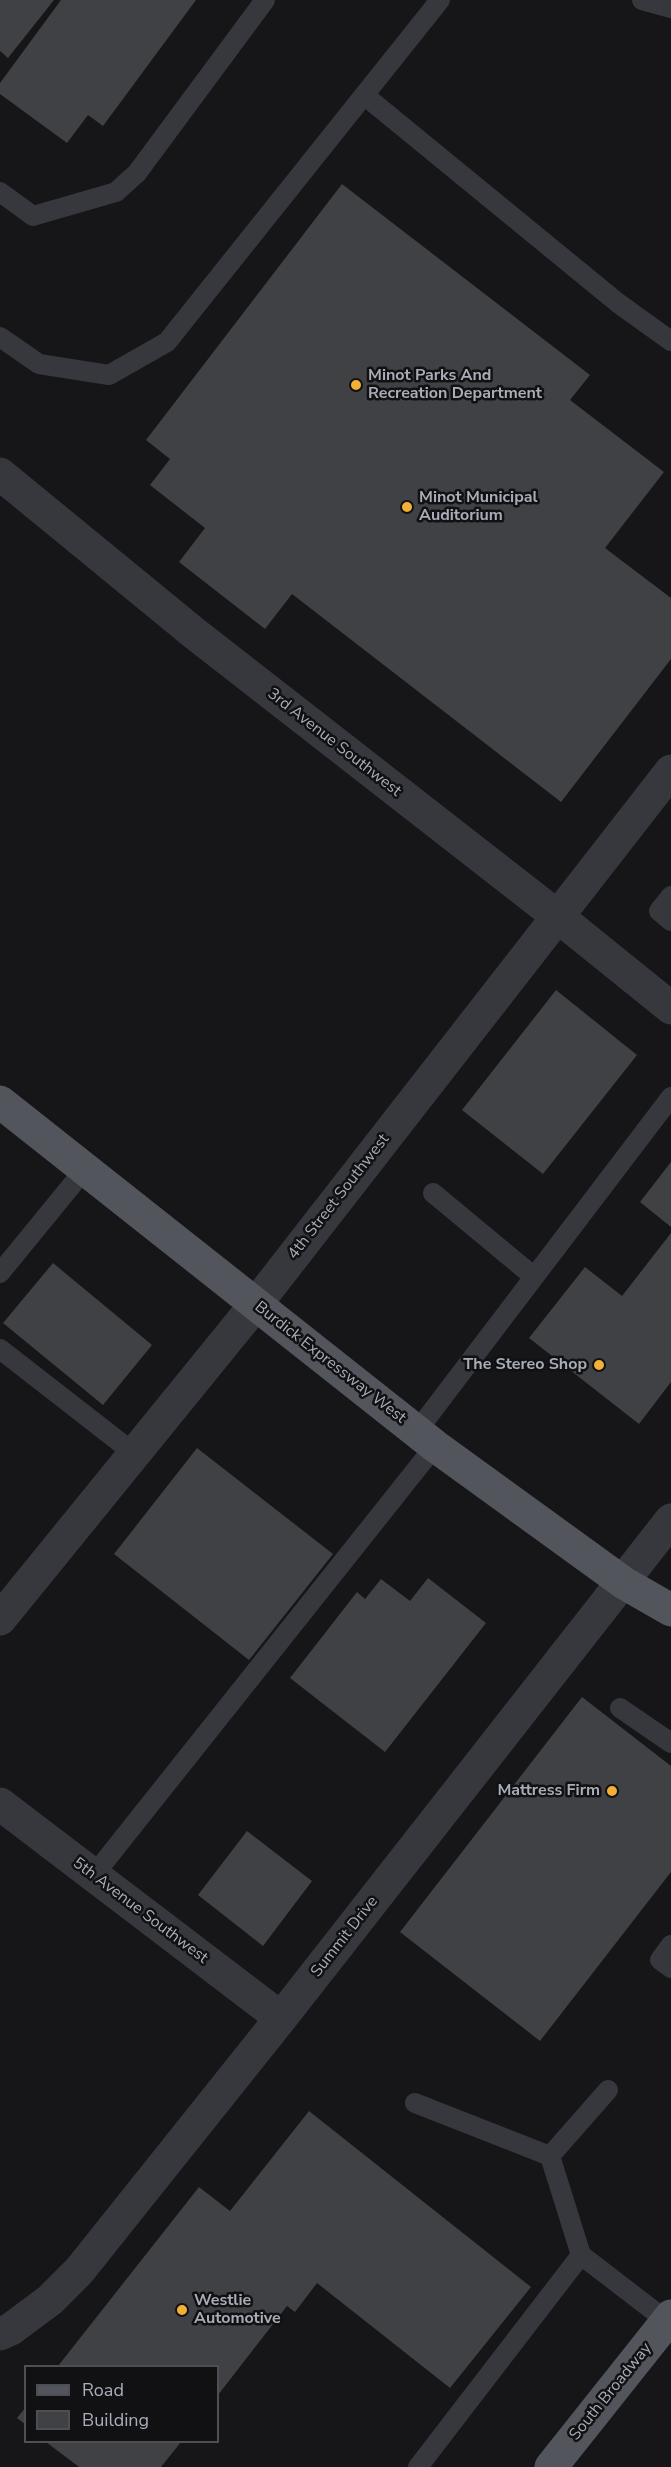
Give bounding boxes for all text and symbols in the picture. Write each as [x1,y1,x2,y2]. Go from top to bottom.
place label: Minot Parks And Recreation Department [368,366,542,404]
marker: Minot Parks And Recreation Department [349,378,363,392]
place label: Minot Municipal Auditorium [419,488,538,526]
marker: Minot Municipal Auditorium [400,500,414,514]
street label: 3rd Avenue Southwest [263,685,405,801]
street label: 4th Street Southwest [284,1131,394,1263]
street label: Burdick Expressway West [250,1298,410,1428]
place label: The Stereo Shop [463,1355,587,1375]
marker: The Stereo Shop [592,1358,606,1372]
place label: Mattress Firm [497,1781,600,1801]
marker: Mattress Firm [605,1784,619,1798]
street label: 5th Avenue Southwest [69,1854,211,1968]
street label: Summit Drive [307,1893,383,1981]
place label: Westlie Automotive [194,2291,281,2329]
marker: Westlie Automotive [175,2303,189,2317]
street label: South Broadway [566,2339,656,2445]
legend [24,2365,219,2443]
text: Road [82,2378,124,2402]
text: Building [82,2408,149,2432]

